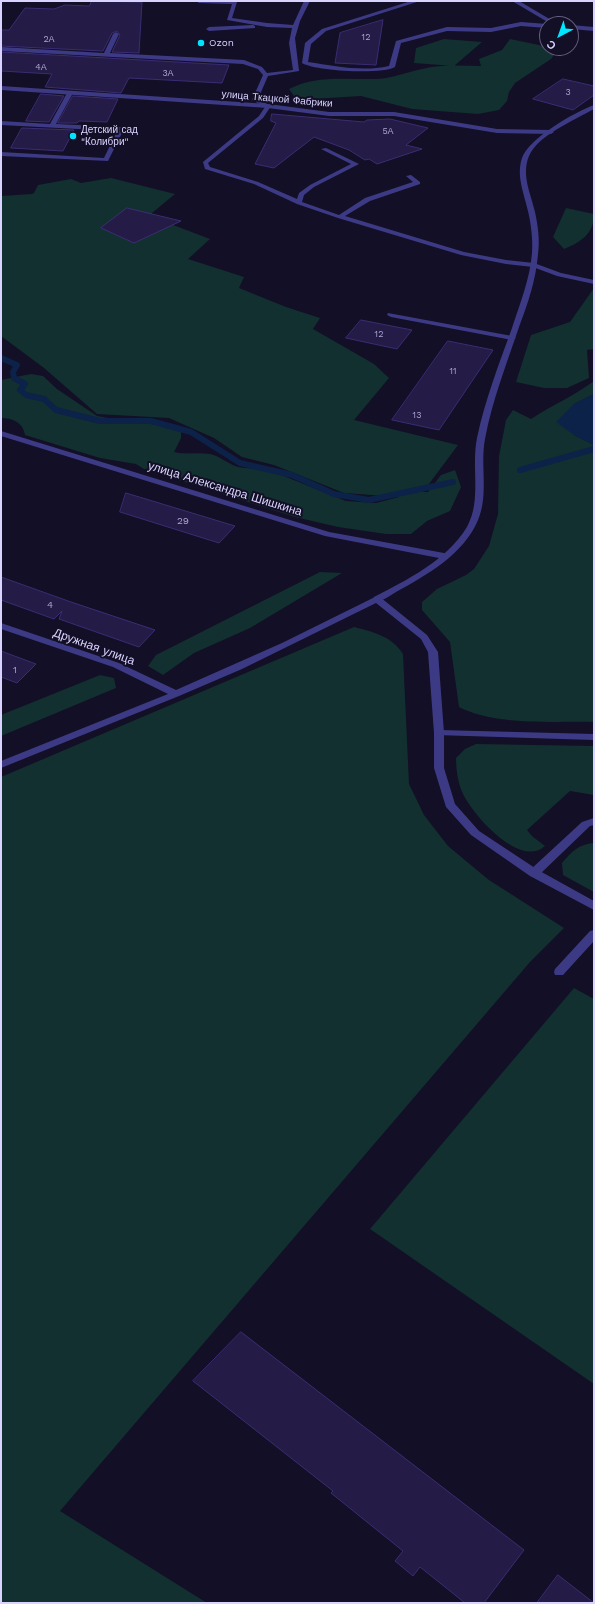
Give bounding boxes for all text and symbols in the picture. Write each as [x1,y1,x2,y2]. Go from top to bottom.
north arrow [539,16,579,56]
house number: 12 [362,32,370,42]
house number: 2А [43,34,55,44]
place label: Ozon [209,37,234,49]
text: С [544,37,559,52]
marker: Ozon [196,38,206,48]
house number: 4А [35,62,47,72]
house number: 3А [162,68,174,78]
house number: 3 [565,87,571,97]
street label: улица Ткацкой Фабрики [221,88,333,110]
place label: Детский сад "Колибри" [81,124,138,148]
house number: 5А [382,126,394,136]
marker: Детский сад "Колибри" [68,131,78,141]
house number: 12 [375,329,383,339]
house number: 11 [449,366,457,376]
house number: 13 [413,410,421,420]
street label: улица Александра Шишкина [146,459,304,519]
house number: 29 [177,515,189,527]
house number: 4 [47,599,53,611]
street label: Дружная улица [51,626,137,668]
house number: 1 [13,664,17,676]

